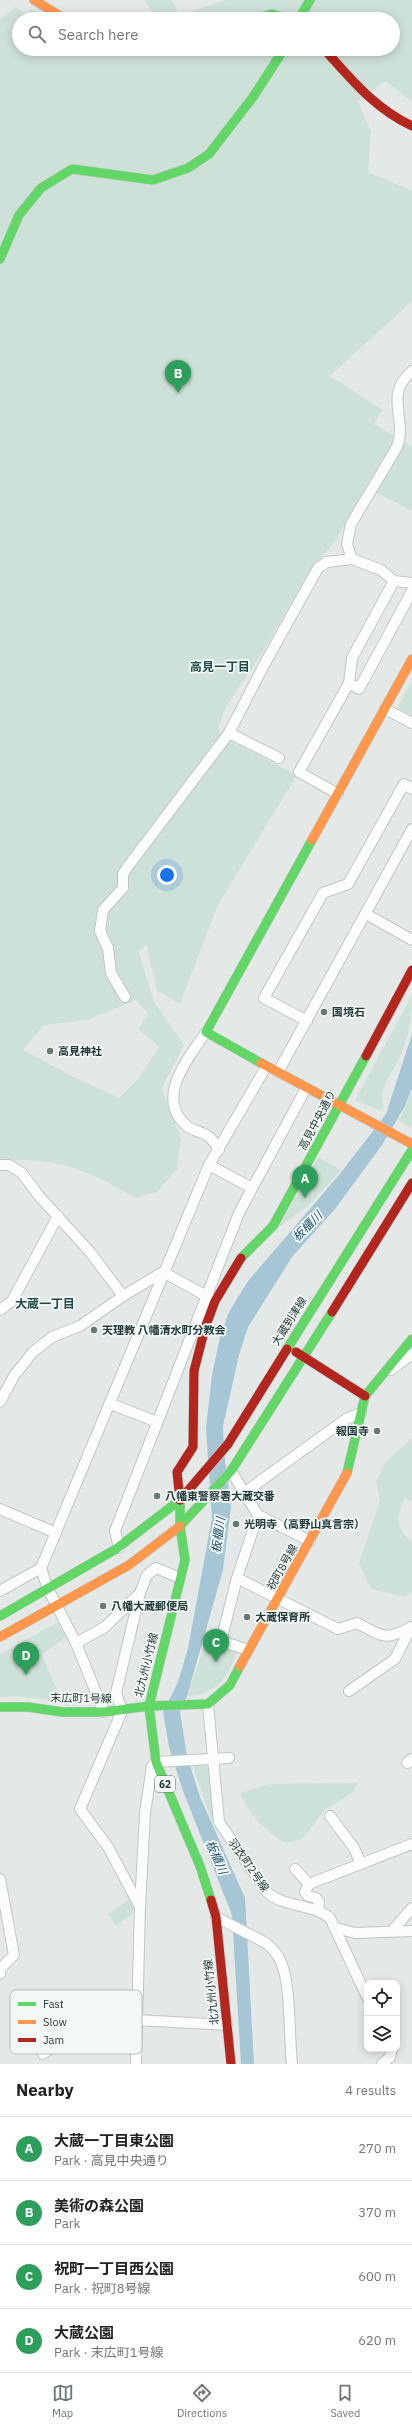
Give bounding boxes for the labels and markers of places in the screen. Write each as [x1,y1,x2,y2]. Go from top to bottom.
pin: B [165,360,191,393]
place label: 国境石 [332,1005,365,1019]
marker: 国境石 [319,1007,329,1017]
place label: 高見神社 [58,1044,102,1058]
marker: 高見神社 [45,1046,55,1056]
pin: A [292,1165,318,1198]
place label: 天理教 八幡清水町分教会 [102,1323,226,1337]
marker: 天理教 八幡清水町分教会 [89,1325,99,1335]
place label: 報国寺 [336,1424,369,1438]
marker: 報国寺 [372,1426,382,1436]
place label: 八幡東警察署大蔵交番 [165,1489,275,1503]
marker: 八幡東警察署大蔵交番 [152,1491,162,1501]
place label: 光明寺（高野山真言宗） [244,1517,365,1531]
marker: 光明寺（高野山真言宗） [231,1519,241,1529]
place label: 八幡大蔵郵便局 [111,1599,188,1613]
marker: 八幡大蔵郵便局 [98,1601,108,1611]
place label: 大蔵保育所 [255,1610,310,1624]
marker: 大蔵保育所 [242,1612,252,1622]
pin: C [203,1629,229,1662]
pin: D [13,1642,39,1675]

